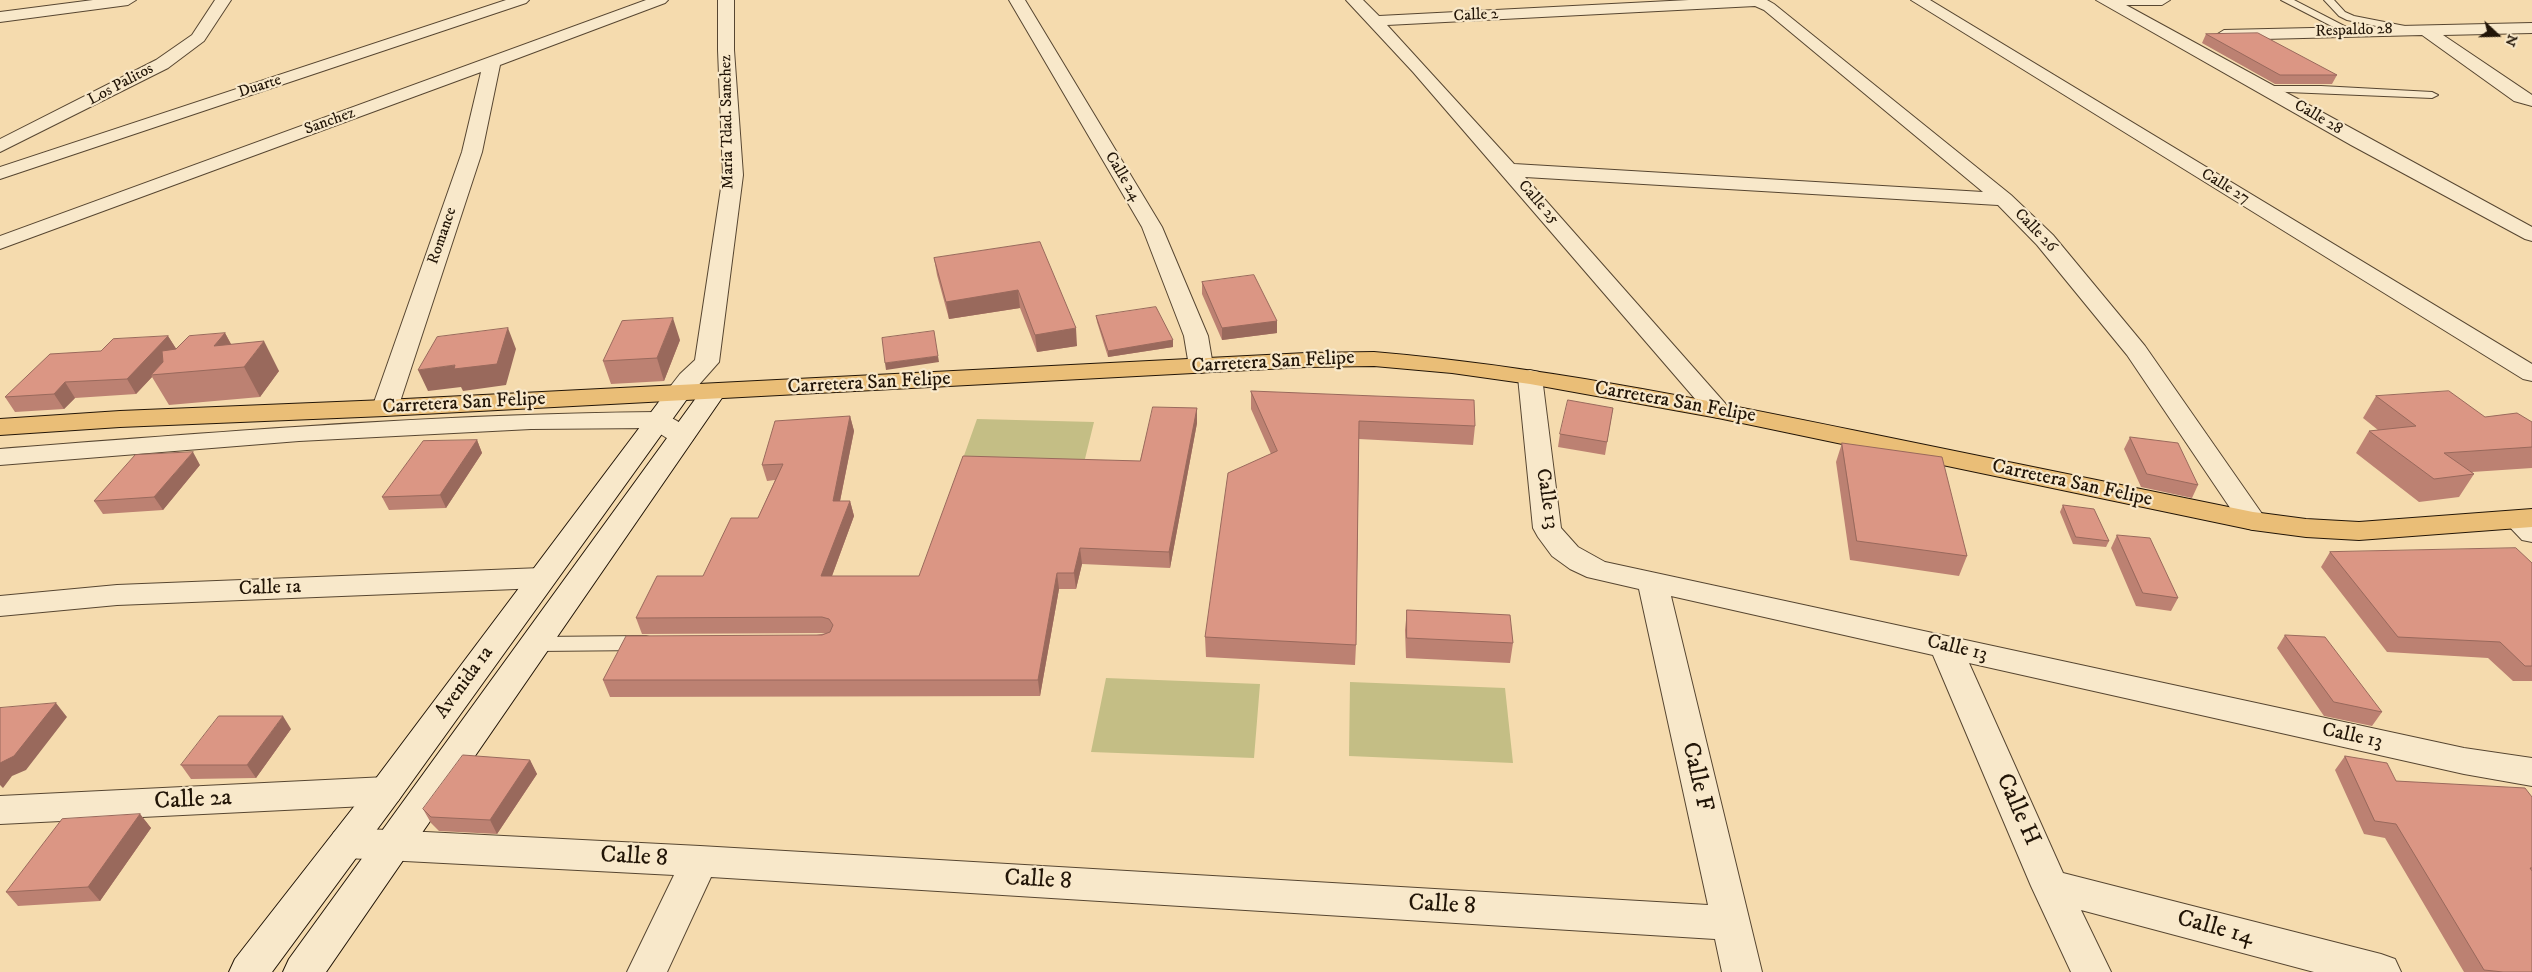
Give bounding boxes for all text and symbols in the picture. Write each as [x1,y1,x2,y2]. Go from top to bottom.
street label: Calle 2 [1453,5,1499,27]
north arrow [2472,10,2522,60]
street label: Respaldo 28 [2315,20,2393,42]
text: N [2501,32,2521,49]
street label: Maria Tdad. Sanchez [717,55,739,189]
street label: Los Palitos [85,60,157,110]
street label: Duarte [236,71,284,103]
street label: Calle 28 [2290,96,2346,140]
street label: Sanchez [302,104,358,140]
street label: Calle 24 [1100,149,1144,205]
street label: Calle 27 [2197,165,2253,209]
street label: Calle 25 [1513,177,1563,229]
street label: Romance [424,205,462,267]
street label: Calle 26 [2010,205,2060,257]
street label: Carretera San Felipe [1191,347,1355,379]
street label: Carretera San Felipe [787,368,951,400]
street label: Carretera San Felipe [1593,377,1757,429]
street label: Carretera San Felipe [382,388,546,420]
street label: Carretera San Felipe [1990,455,2154,513]
street label: Calle 13 [1529,467,1563,531]
street label: Calle 1a [239,576,301,602]
street label: Calle 13 [1925,630,1989,668]
street label: Avenida 1a [431,642,499,724]
street label: Calle 13 [2320,719,2384,755]
street label: Calle F [1674,740,1718,814]
street label: Calle H [1988,770,2046,850]
street label: Calle 2a [154,785,232,817]
street label: Calle 8 [600,842,668,874]
street label: Calle 8 [1004,865,1072,897]
street label: Calle 8 [1408,890,1476,922]
street label: Calle 14 [2174,905,2256,953]

